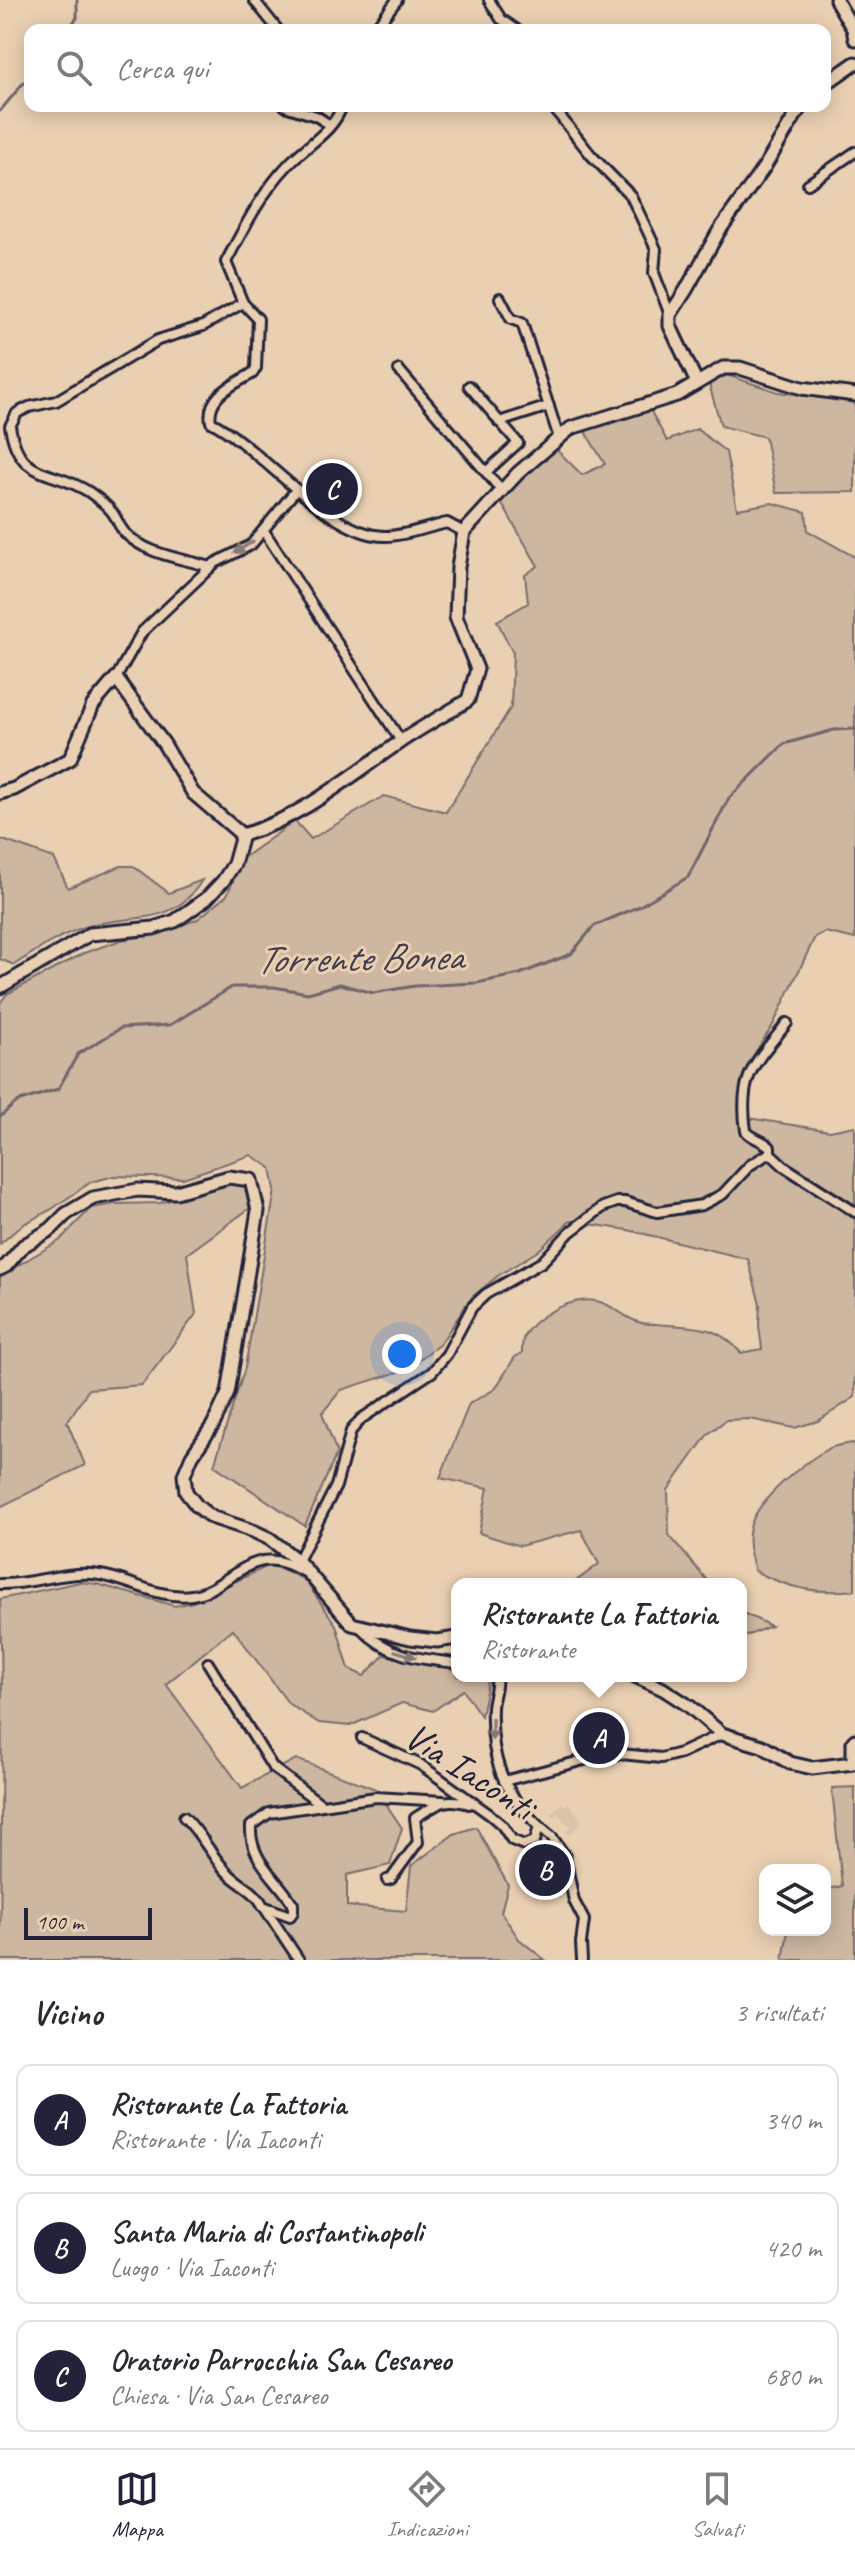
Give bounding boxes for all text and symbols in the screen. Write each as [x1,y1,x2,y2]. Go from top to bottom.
search box [24,24,831,112]
icon: search [52,46,96,90]
text: Cerca qui [116,49,209,87]
pin: C [306,459,358,519]
one-way arrow [234,540,255,555]
water label: Torrente Bonea [255,931,467,985]
your location [382,1334,422,1374]
popup [451,1578,747,1682]
text: Ristorante La Fattoria [481,1595,717,1633]
text: Ristorante [481,1633,575,1666]
one-way arrow [394,1648,418,1661]
pin: A [573,1708,625,1768]
street label: Via Iaconti [396,1712,546,1833]
one-way arrow [486,1717,498,1742]
pin: B [519,1840,571,1900]
map controls [759,1864,831,1936]
button: layers [759,1864,831,1936]
scale bar [24,1904,152,1940]
text: 100 m [36,1908,83,1936]
text: Vicino [32,1991,102,2034]
text: 3 risultati [735,1996,823,2029]
text: Ristorante La Fattoria [110,2085,346,2123]
text: A [53,2104,67,2137]
text: 340 m [765,2104,821,2137]
text: Ristorante · Via Iaconti [110,2123,321,2156]
text: Santa Maria di Costantinopoli [110,2213,423,2251]
text: B [53,2232,67,2265]
text: 420 m [765,2232,821,2265]
text: Luogo · Via Iaconti [110,2251,274,2284]
text: Oratorio Parrocchia San Cesareo [110,2341,451,2379]
text: C [54,2360,66,2393]
text: 680 m [765,2360,821,2393]
text: Chiesa · Via San Cesareo [110,2379,328,2412]
tab: Mappa [112,2467,163,2543]
tab: Indicazioni [387,2467,468,2543]
tab: Salvati [692,2467,743,2543]

